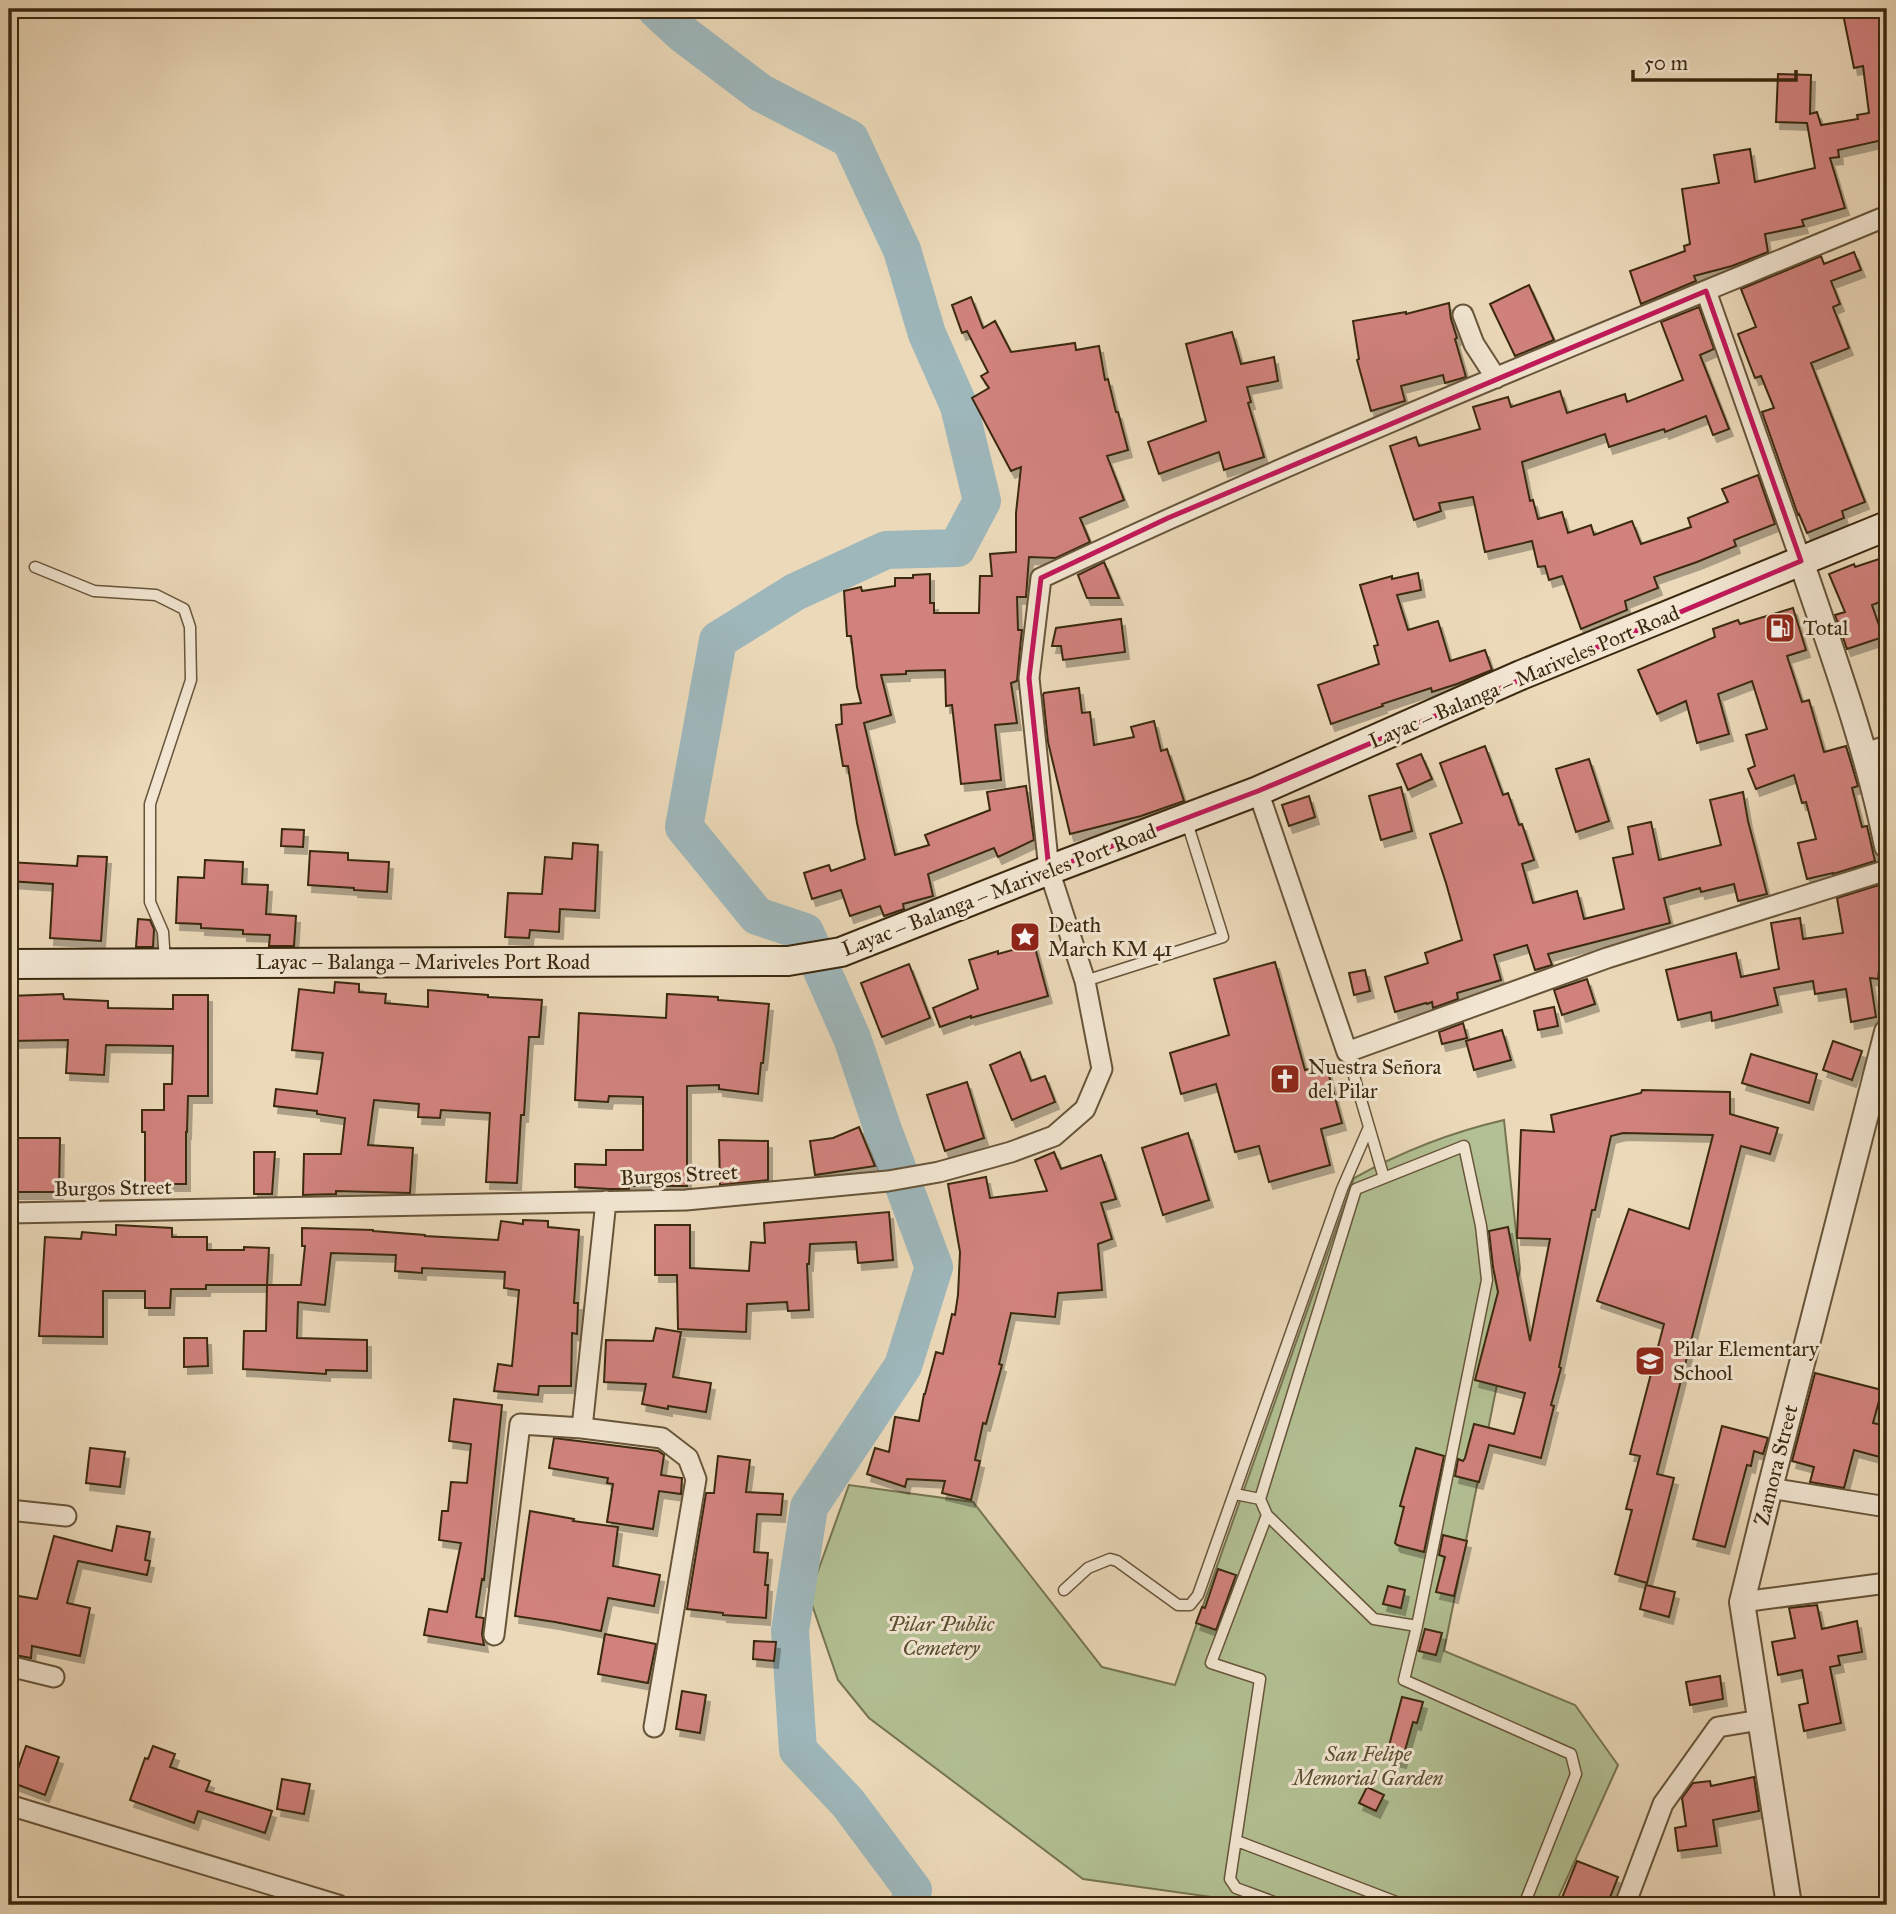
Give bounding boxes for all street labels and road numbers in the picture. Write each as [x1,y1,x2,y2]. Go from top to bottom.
street label: Layac – Balanga – Mariveles Port Road [1365,599,1684,754]
street label: Layac – Balanga – Mariveles Port Road [838,818,1160,962]
street label: Layac – Balanga – Mariveles Port Road [256,949,591,975]
street label: Burgos Street [619,1159,739,1191]
street label: Burgos Street [54,1174,173,1202]
street label: Zamora Street [1748,1401,1804,1528]

